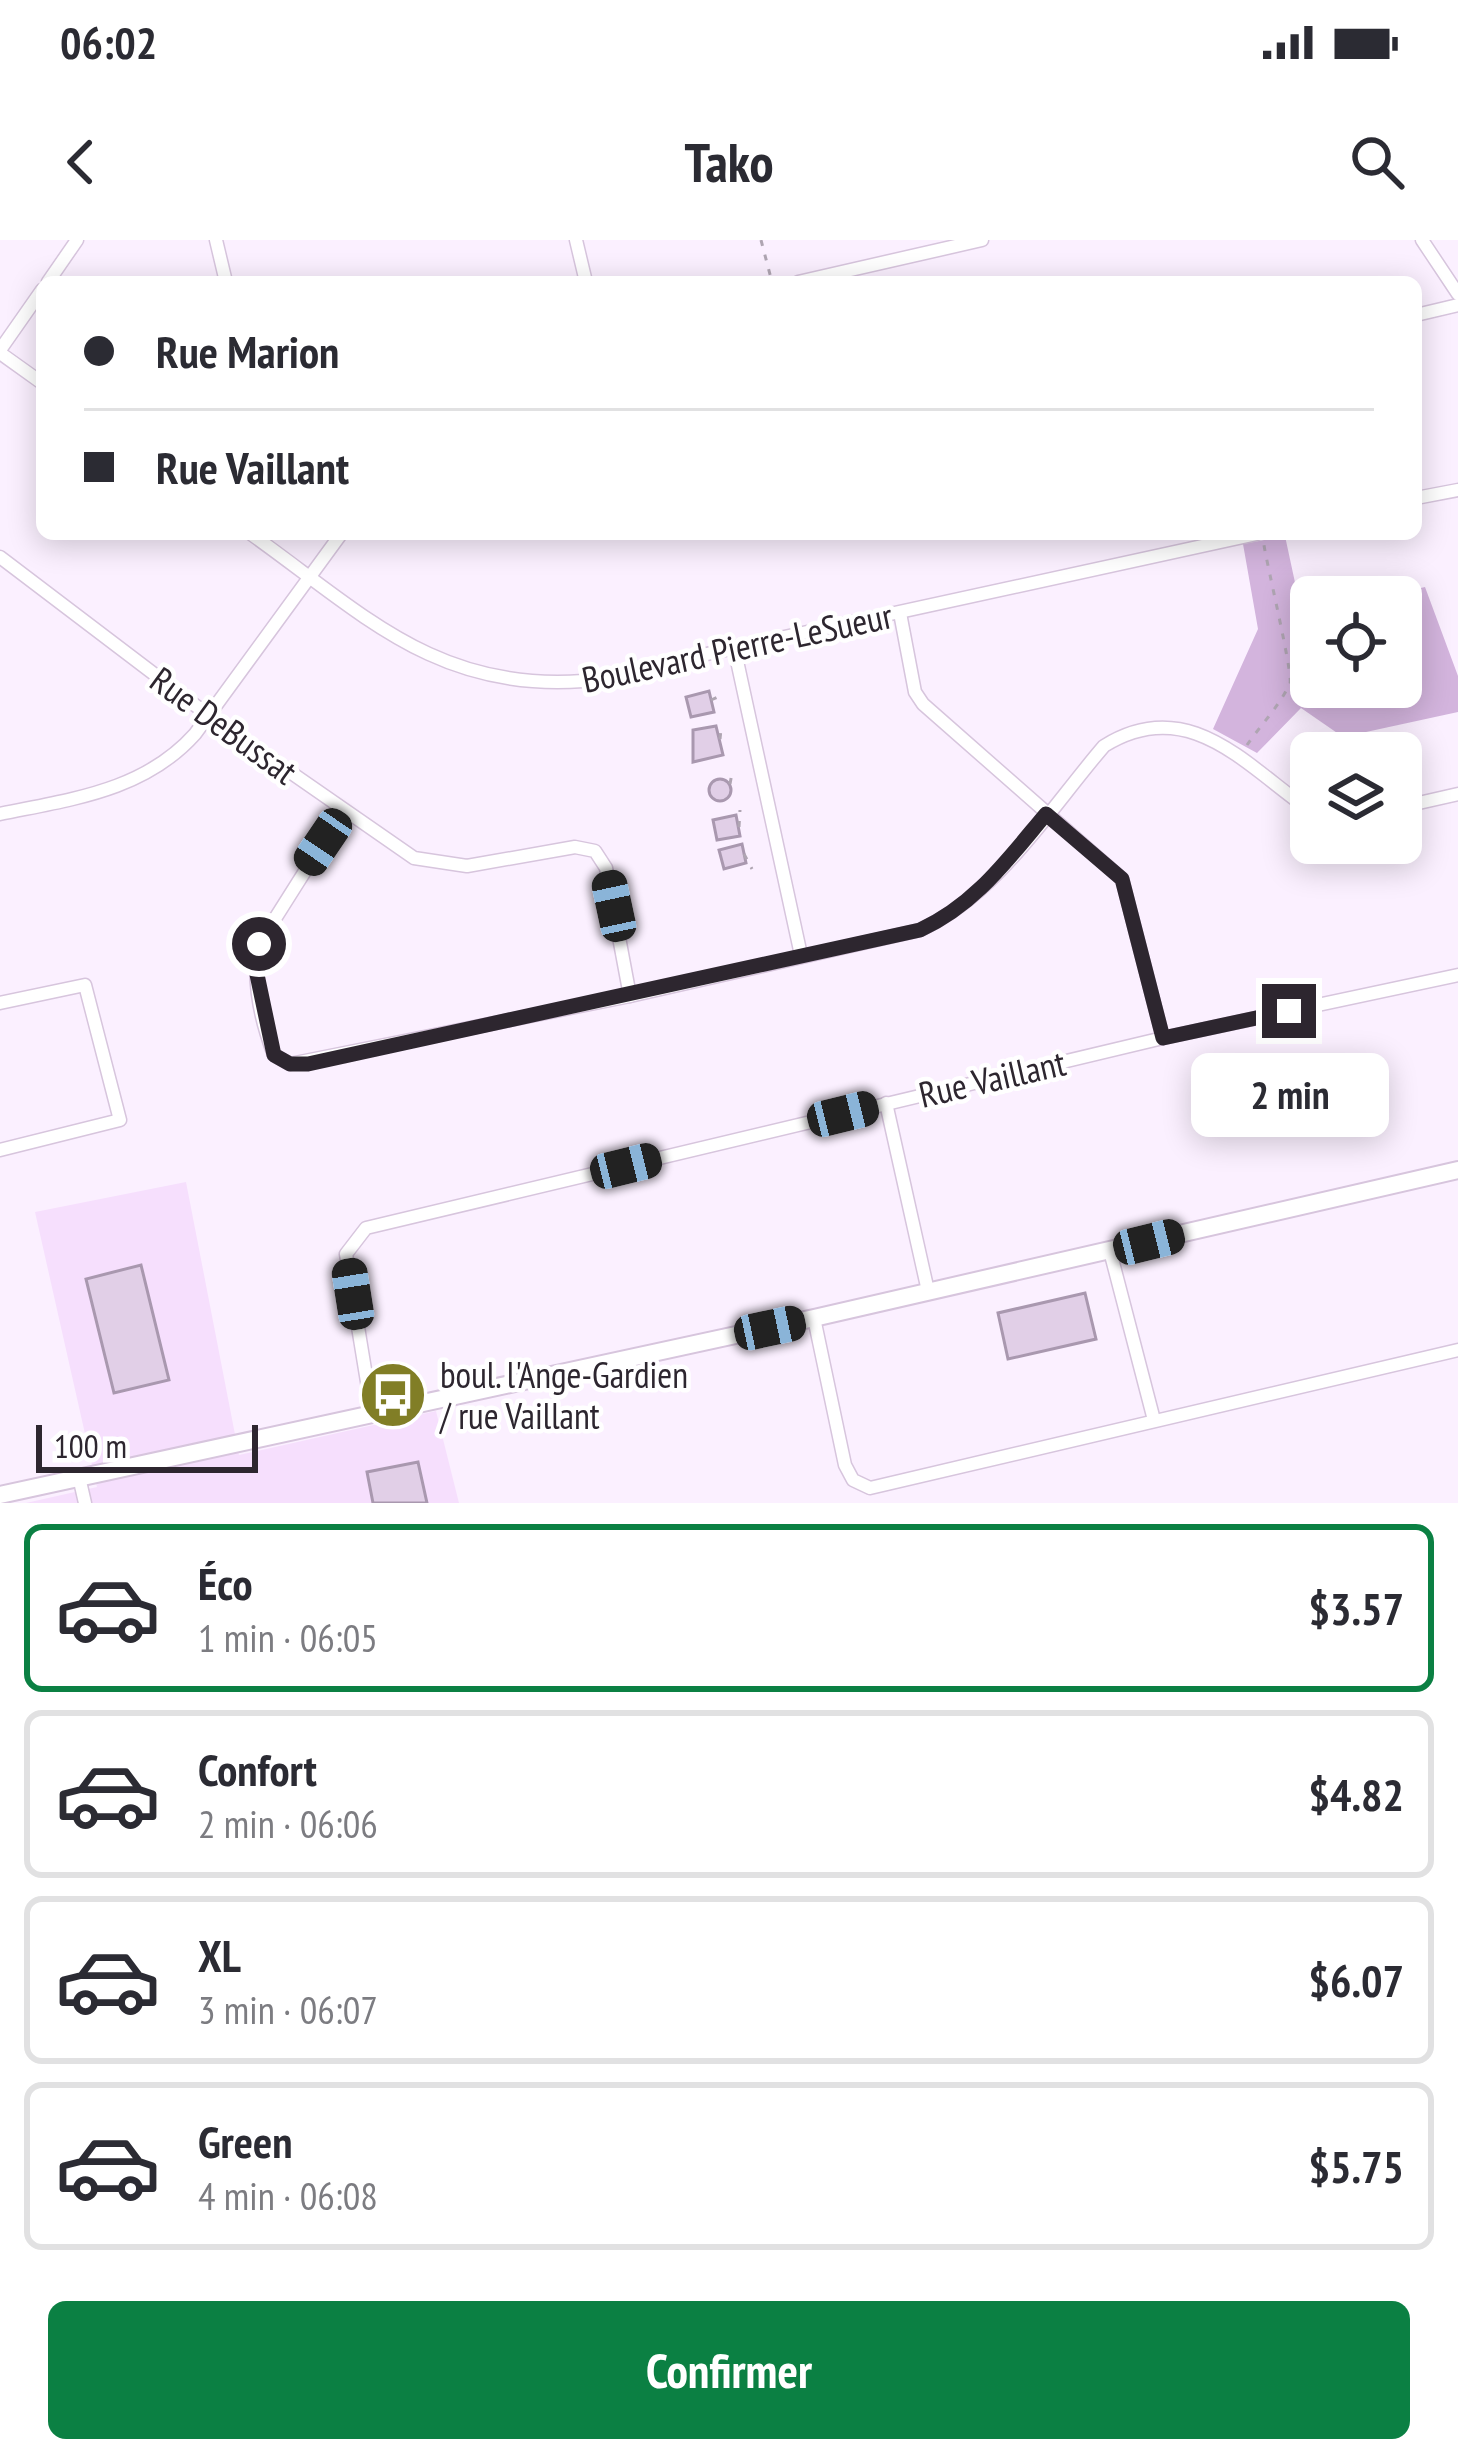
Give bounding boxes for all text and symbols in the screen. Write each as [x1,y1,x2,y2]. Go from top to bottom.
text: 06:02 [60,13,157,71]
text: Tako [685,127,774,197]
icon: back [48,129,114,195]
icon: search [1344,129,1410,195]
text: Rue Marion [156,322,339,380]
text: Rue Vaillant [156,438,349,496]
map controls [1290,576,1422,864]
button: locate [1290,576,1422,708]
street label: Boulevard Pierre-LeSueur [578,591,896,703]
street label: Rue DeBussat [141,656,307,794]
button: layers [1290,732,1422,864]
car [288,802,358,882]
car [589,867,639,945]
route start [232,917,286,971]
route end [1262,984,1316,1038]
street label: Rue Vaillant [914,1038,1070,1118]
callout: 2 min [1190,1053,1388,1137]
text: 2 min [1251,1069,1329,1120]
car [804,1088,882,1140]
car [587,1140,665,1192]
car [1110,1216,1188,1268]
car [330,1256,376,1332]
car [731,1303,809,1353]
place label: boul. l'Ange-Gardien / rue Vaillant [438,1351,688,1439]
bus stop icon: boul. l'Ange-Gardien / rue Vaillant [358,1360,428,1430]
scale bar [36,1419,258,1472]
text: 100 m [54,1424,127,1467]
icon: car [54,1554,162,1662]
text: Éco [198,1554,253,1612]
text: $3.57 [1308,1579,1404,1637]
text: 1 min · 06:05 [198,1612,378,1663]
icon: car [54,1740,162,1848]
text: Confort [198,1740,317,1798]
text: $4.82 [1308,1765,1404,1823]
text: 2 min · 06:06 [198,1798,378,1849]
icon: car [54,1926,162,2034]
text: XL [198,1926,241,1984]
text: $6.07 [1308,1951,1404,2009]
text: 3 min · 06:07 [198,1984,378,2035]
icon: car [54,2112,162,2220]
text: Green [198,2112,293,2170]
text: $5.75 [1308,2137,1404,2195]
text: 4 min · 06:08 [198,2170,378,2221]
button: Confirmer [48,2301,1410,2439]

